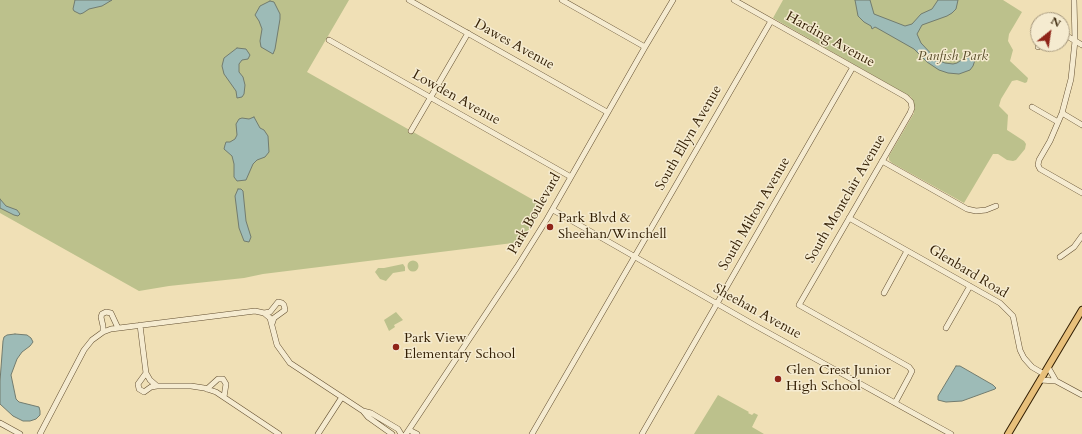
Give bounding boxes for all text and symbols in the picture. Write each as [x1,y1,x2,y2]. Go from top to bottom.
street label: Harding Avenue [783,9,877,71]
north arrow [1030,12,1070,52]
text: N [1048,13,1064,31]
street label: Dawes Avenue [471,16,557,74]
park label: Panfish Park [918,49,988,65]
street label: Lowden Avenue [409,67,503,129]
street label: South Ellyn Avenue [652,83,726,193]
street label: South Montclair Avenue [802,132,890,266]
street label: South Milton Avenue [716,154,794,274]
street label: Park Boulevard [505,170,565,258]
place label: Park Blvd & Sheehan/Winchell [558,211,667,244]
marker: Park Blvd & Sheehan/Winchell [545,222,555,232]
street label: Glenbard Road [925,242,1011,302]
street label: Sheehan Avenue [710,281,804,343]
place label: Park View Elementary School [404,331,515,364]
marker: Park View Elementary School [391,342,401,352]
place label: Glen Crest Junior High School [786,363,891,396]
marker: Glen Crest Junior High School [773,374,783,384]

